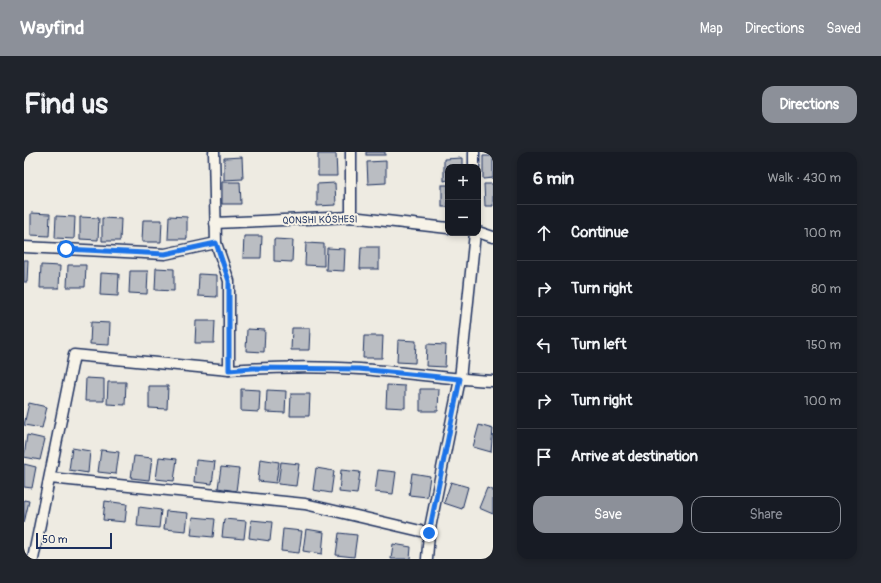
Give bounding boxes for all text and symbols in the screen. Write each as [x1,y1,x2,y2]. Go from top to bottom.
text: Wayfind [20,16,84,40]
text: Map [700,20,723,37]
text: Directions [745,20,804,37]
text: Saved [826,20,861,37]
button: Directions [762,86,857,123]
text: Find us [24,87,108,122]
map controls [445,164,481,236]
button: + [445,164,481,200]
text: 6 min [533,168,574,189]
text: Walk · 430 m [767,170,841,186]
button: − [445,200,481,236]
street label: QONSHI KÓSHESI [282,211,358,227]
icon: ahead [533,222,555,244]
text: Continue [571,223,629,242]
text: 100 m [804,225,841,241]
route start [57,240,75,258]
icon: right [533,278,555,300]
text: Turn right [571,279,632,298]
text: 80 m [811,281,841,297]
icon: left [533,334,555,356]
text: Turn left [571,335,627,354]
text: 150 m [806,337,841,353]
icon: right [533,390,555,412]
text: Turn right [571,391,632,410]
text: 100 m [804,393,841,409]
icon: arrive [533,446,555,468]
text: Arrive at destination [571,447,698,466]
button: Save [533,496,683,533]
button: Share [691,496,841,533]
route end [420,524,438,542]
scale bar [36,531,112,550]
text: 50 m [42,533,68,546]

